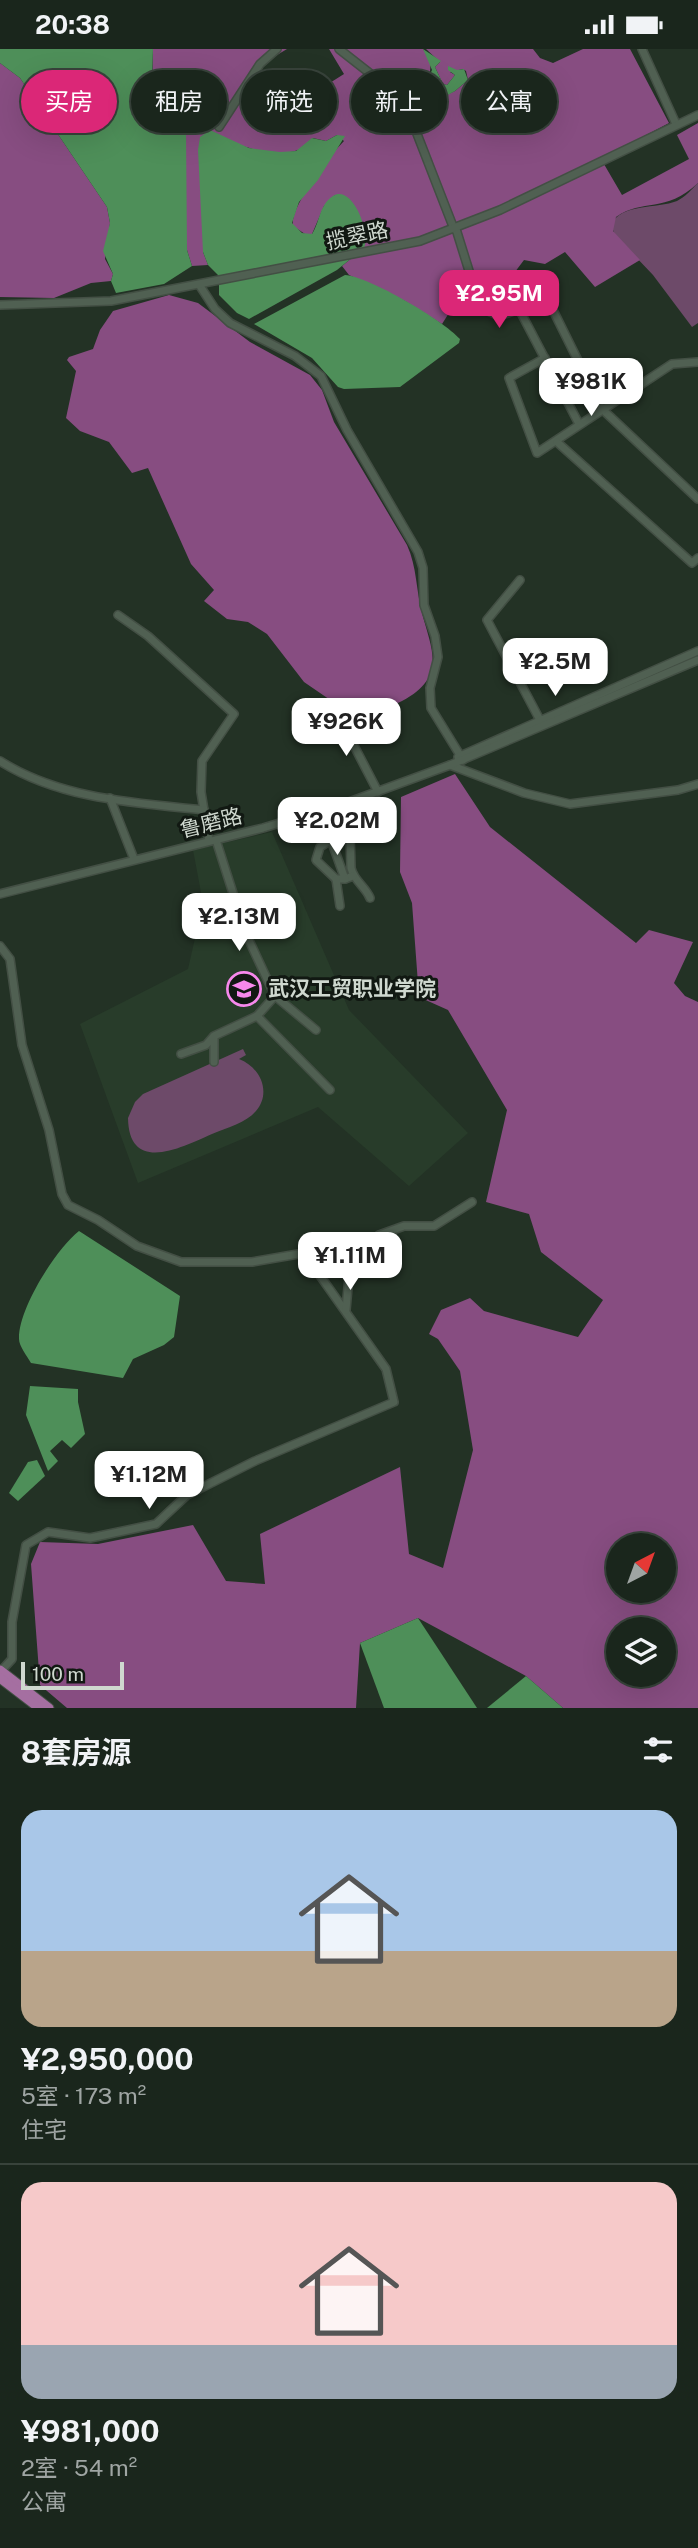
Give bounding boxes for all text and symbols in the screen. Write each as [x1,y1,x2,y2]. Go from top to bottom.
text: 20:38 [35,9,110,40]
chip: 买房 [21,70,117,133]
chip: 租房 [131,70,227,133]
chip: 筛选 [241,70,337,133]
chip: 新上 [351,70,447,133]
chip: 公寓 [461,70,557,133]
street label: 揽翠路 [323,217,390,254]
pin: ¥2.95M [442,271,556,330]
text: ¥2.95M [455,279,543,306]
pin: ¥981K [542,359,640,418]
text: ¥981K [555,367,627,394]
pin: ¥2.5M [506,639,604,698]
text: ¥2.5M [519,647,591,674]
pin: ¥926K [297,699,395,758]
text: ¥926K [308,707,384,734]
pin: ¥2.02M [280,797,394,857]
street label: 鲁磨路 [177,803,244,842]
text: ¥2.02M [294,806,380,833]
pin: ¥2.13M [182,893,296,953]
text: ¥2.13M [198,902,280,929]
school or university icon: 武汉工贸职业学院 [225,970,263,1008]
place label: 武汉工贸职业学院 [268,976,436,1001]
pin: ¥1.11M [293,1233,407,1292]
text: ¥1.11M [314,1241,386,1268]
pin: ¥1.12M [92,1451,206,1511]
text: ¥1.12M [111,1460,187,1487]
north arrow [606,1533,676,1603]
map controls [606,1533,676,1687]
button: layers [606,1617,676,1687]
scale bar [21,1659,124,1691]
text: 100 m [32,1663,84,1685]
icon: filters [639,1731,677,1769]
text: 8套房源 [21,1734,131,1770]
icon: home [286,1856,412,1982]
text: ¥2,950,000 [21,2041,194,2077]
text: 5室 · 173 m² [21,2082,146,2109]
text: 住宅 [21,2116,67,2143]
icon: home [286,2228,412,2354]
text: ¥981,000 [21,2413,160,2449]
text: 2室 · 54 m² [21,2454,137,2481]
text: 公寓 [21,2488,67,2515]

